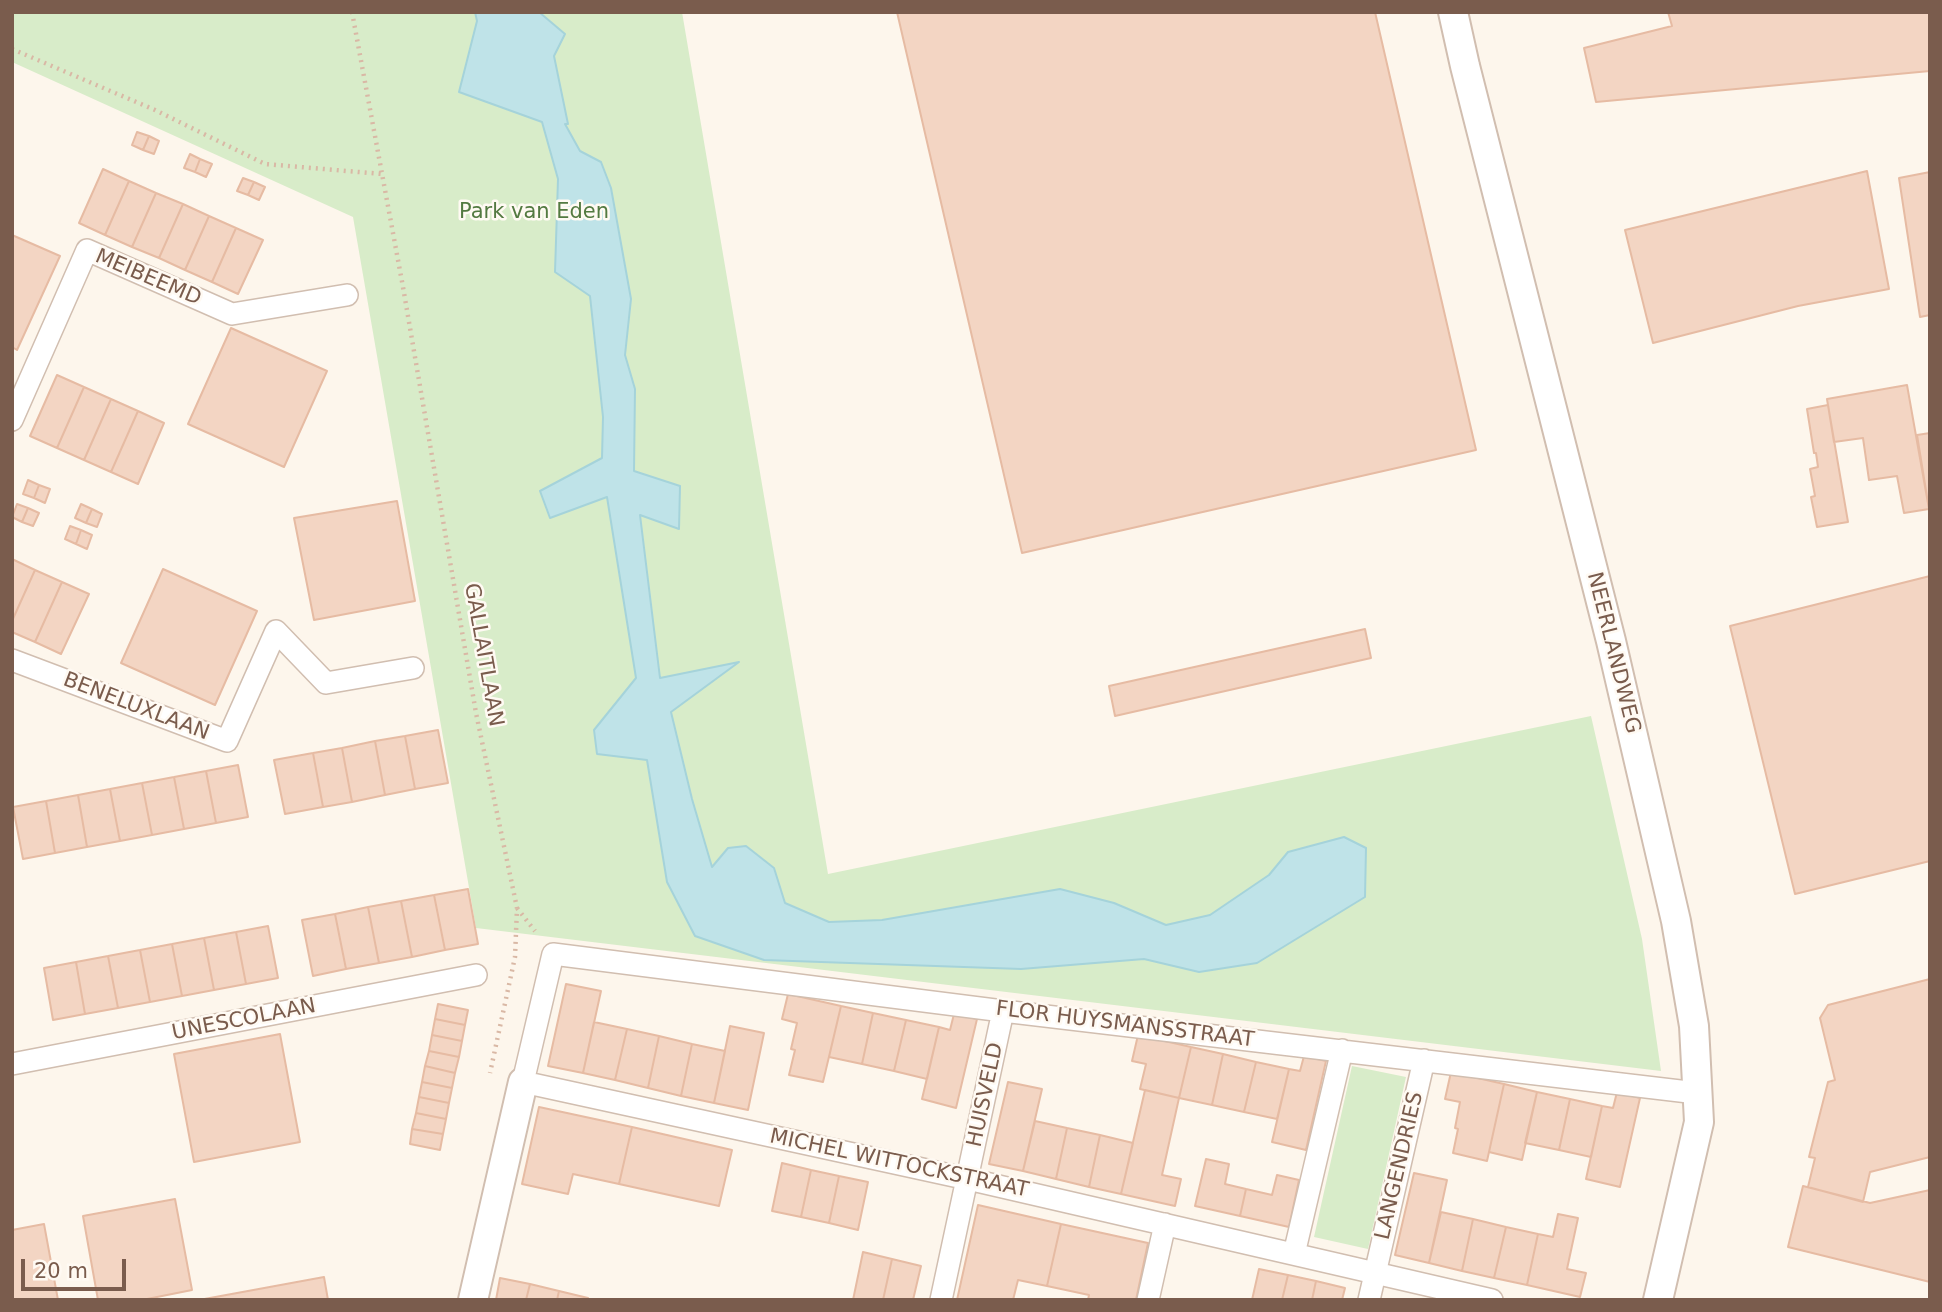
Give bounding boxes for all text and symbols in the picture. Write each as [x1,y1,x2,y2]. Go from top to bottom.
park label: Park van Eden [459,200,609,226]
street label: MEIBEEMD [91,244,205,312]
street label: NEERLANDWEG [1581,570,1645,736]
street label: GALLAITLAAN [458,581,508,729]
street label: BENELUXLAAN [59,668,213,746]
street label: UNESCOLAAN [170,994,318,1046]
street label: FLOR HUYSMANSSTRAAT [994,997,1256,1053]
street label: HUISVELD [963,1040,1009,1150]
street label: LANGENDRIES [1371,1090,1429,1242]
street label: MICHEL WITTOCKSTRAAT [767,1124,1031,1204]
scale bar [24,1246,130,1290]
text: 20 m [34,1259,88,1283]

